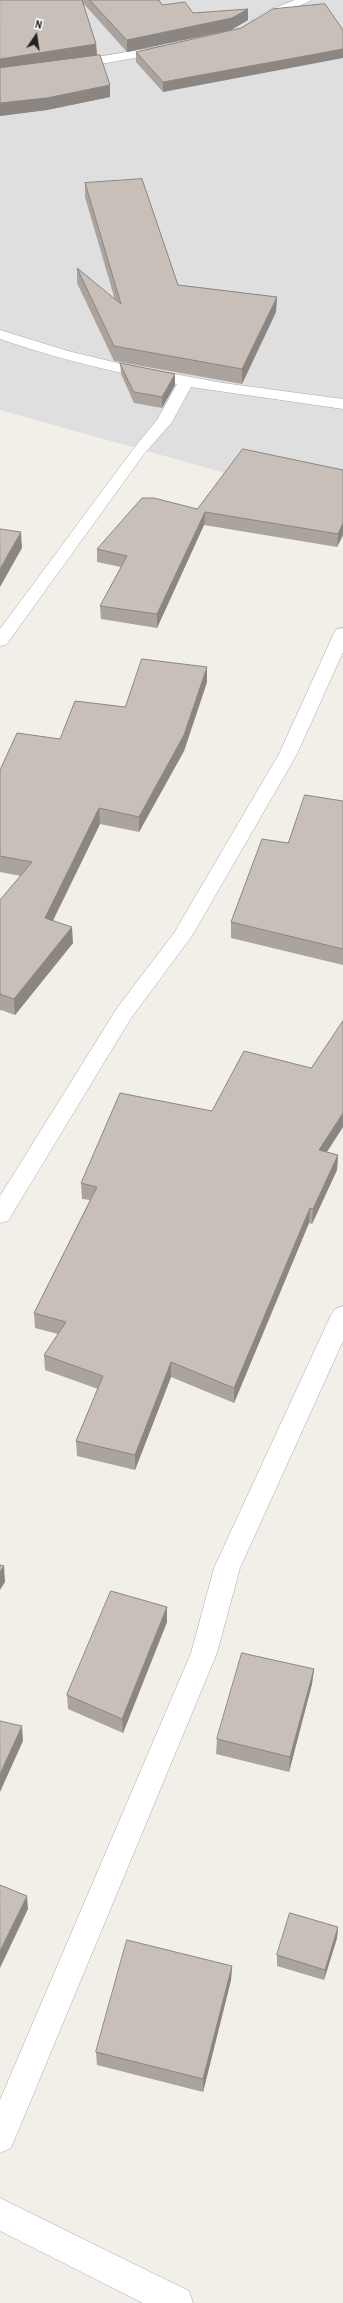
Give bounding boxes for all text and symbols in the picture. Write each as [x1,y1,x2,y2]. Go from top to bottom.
north arrow [16,16,56,56]
text: N [34,17,43,32]

